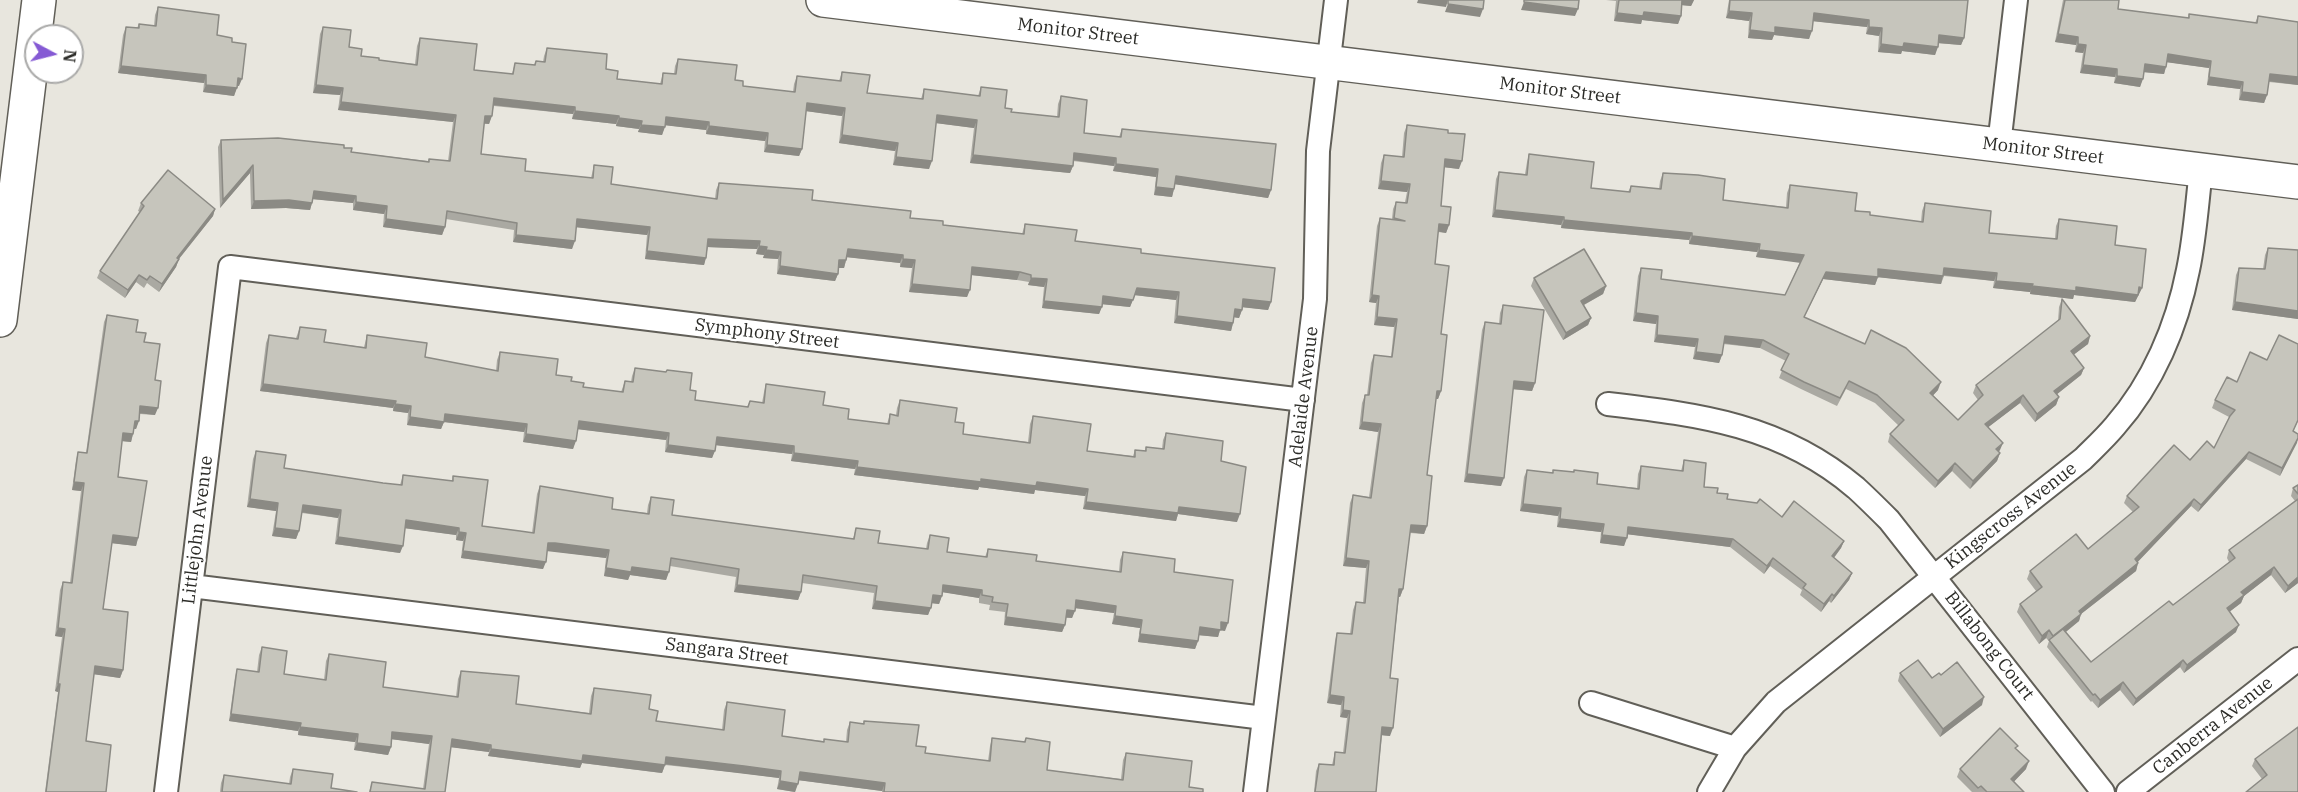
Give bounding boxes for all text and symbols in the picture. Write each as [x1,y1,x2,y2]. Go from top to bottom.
street label: Monitor Street [1016,14,1140,50]
north arrow [24,24,84,84]
text: N [59,48,81,63]
street label: Monitor Street [1498,73,1622,109]
street label: Monitor Street [1981,133,2105,169]
street label: Symphony Street [694,314,840,354]
street label: Adelaide Avenue [1285,325,1323,469]
street label: Littlejohn Avenue [178,454,218,606]
street label: Kingscross Avenue [1941,458,2081,574]
street label: Billabong Court [1940,587,2038,705]
street label: Sangara Street [664,634,790,670]
street label: Canberra Avenue [2149,672,2277,780]

